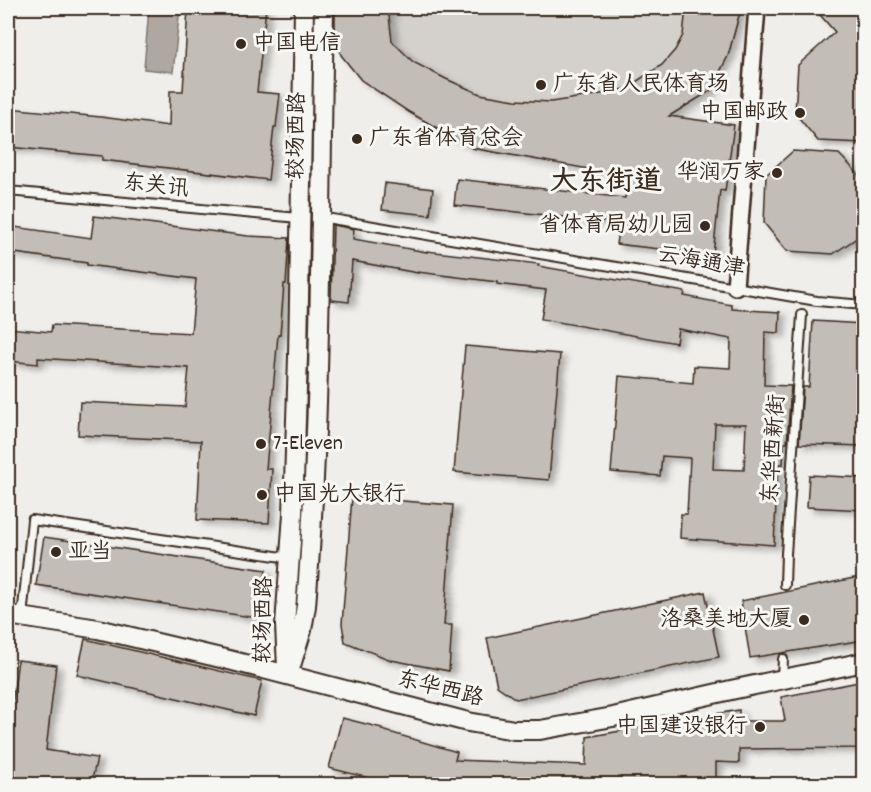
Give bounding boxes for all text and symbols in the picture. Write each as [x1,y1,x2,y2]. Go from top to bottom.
place label: 中国电信 [253,29,341,60]
marker: 中国电信 [234,37,248,51]
place label: 广东省人民体育场 [553,70,729,101]
marker: 广东省人民体育场 [534,78,548,92]
street label: 较场西路 [282,92,314,180]
place label: 中国邮政 [700,98,788,129]
marker: 中国邮政 [793,106,807,120]
place label: 广东省体育总会 [369,124,523,155]
marker: 广东省体育总会 [350,132,364,146]
place label: 华润万家 [677,158,765,189]
district label: 大东街道 [550,164,662,204]
marker: 华润万家 [770,166,784,180]
street label: 东关讯 [122,168,190,206]
place label: 省体育局幼儿园 [539,211,693,242]
marker: 省体育局幼儿园 [698,219,712,233]
street label: 云海通津 [655,240,747,286]
street label: 东华西新街 [756,393,794,505]
place label: 7-Eleven [273,429,343,460]
marker: 7-Eleven [254,437,268,451]
place label: 中国光大银行 [274,480,406,511]
marker: 中国光大银行 [255,488,269,502]
place label: 亚当 [68,537,112,568]
marker: 亚当 [49,545,63,559]
street label: 较场西路 [249,576,281,664]
place label: 洛桑美地大厦 [660,605,792,636]
marker: 洛桑美地大厦 [797,613,811,627]
street label: 东华西路 [394,664,486,716]
place label: 中国建设银行 [616,712,748,743]
marker: 中国建设银行 [753,720,767,734]

